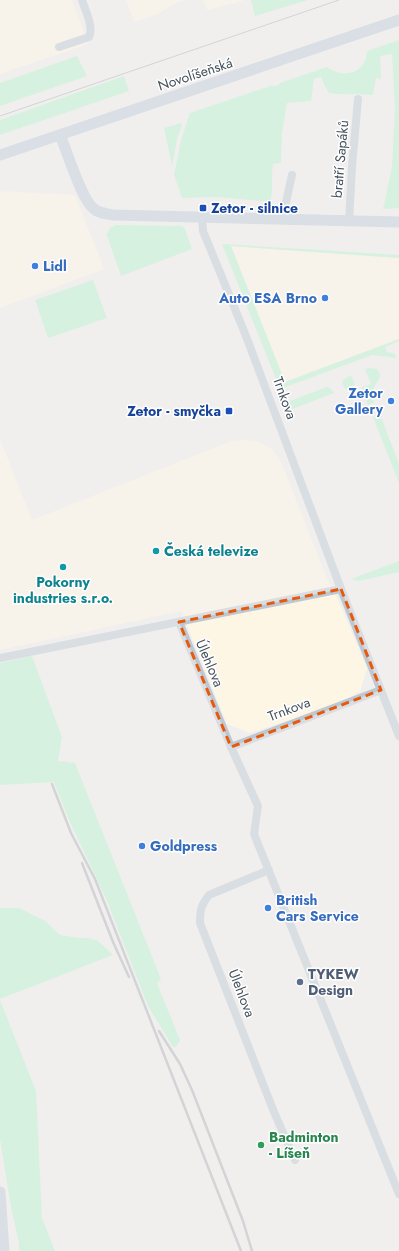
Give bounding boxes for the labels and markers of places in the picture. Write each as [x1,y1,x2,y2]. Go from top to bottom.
place label: Zetor - silnice [211,198,298,218]
marker: Zetor - silnice [198,203,208,213]
place label: Lidl [43,256,67,276]
marker: Lidl [30,261,40,271]
place label: Auto ESA Brno [218,288,317,308]
marker: Auto ESA Brno [320,293,330,303]
place label: Zetor Gallery [335,383,384,419]
marker: Zetor Gallery [386,396,396,406]
place label: Zetor - smyčka [127,401,221,421]
marker: Zetor - smyčka [224,406,234,416]
place label: Česká televize [164,541,259,561]
marker: Česká televize [151,546,161,556]
marker: Pokorny industries s.r.o. [58,562,68,572]
place label: Pokorny industries s.r.o. [13,572,113,608]
place label: Goldpress [150,836,218,856]
marker: Goldpress [137,841,147,851]
place label: British Cars Service [276,890,359,926]
marker: British Cars Service [263,903,273,913]
place label: TYKEW Design [308,964,359,1000]
marker: TYKEW Design [295,977,305,987]
place label: Badminton - Líšeň [269,1127,339,1163]
marker: Badminton - Líšeň [256,1140,266,1150]

